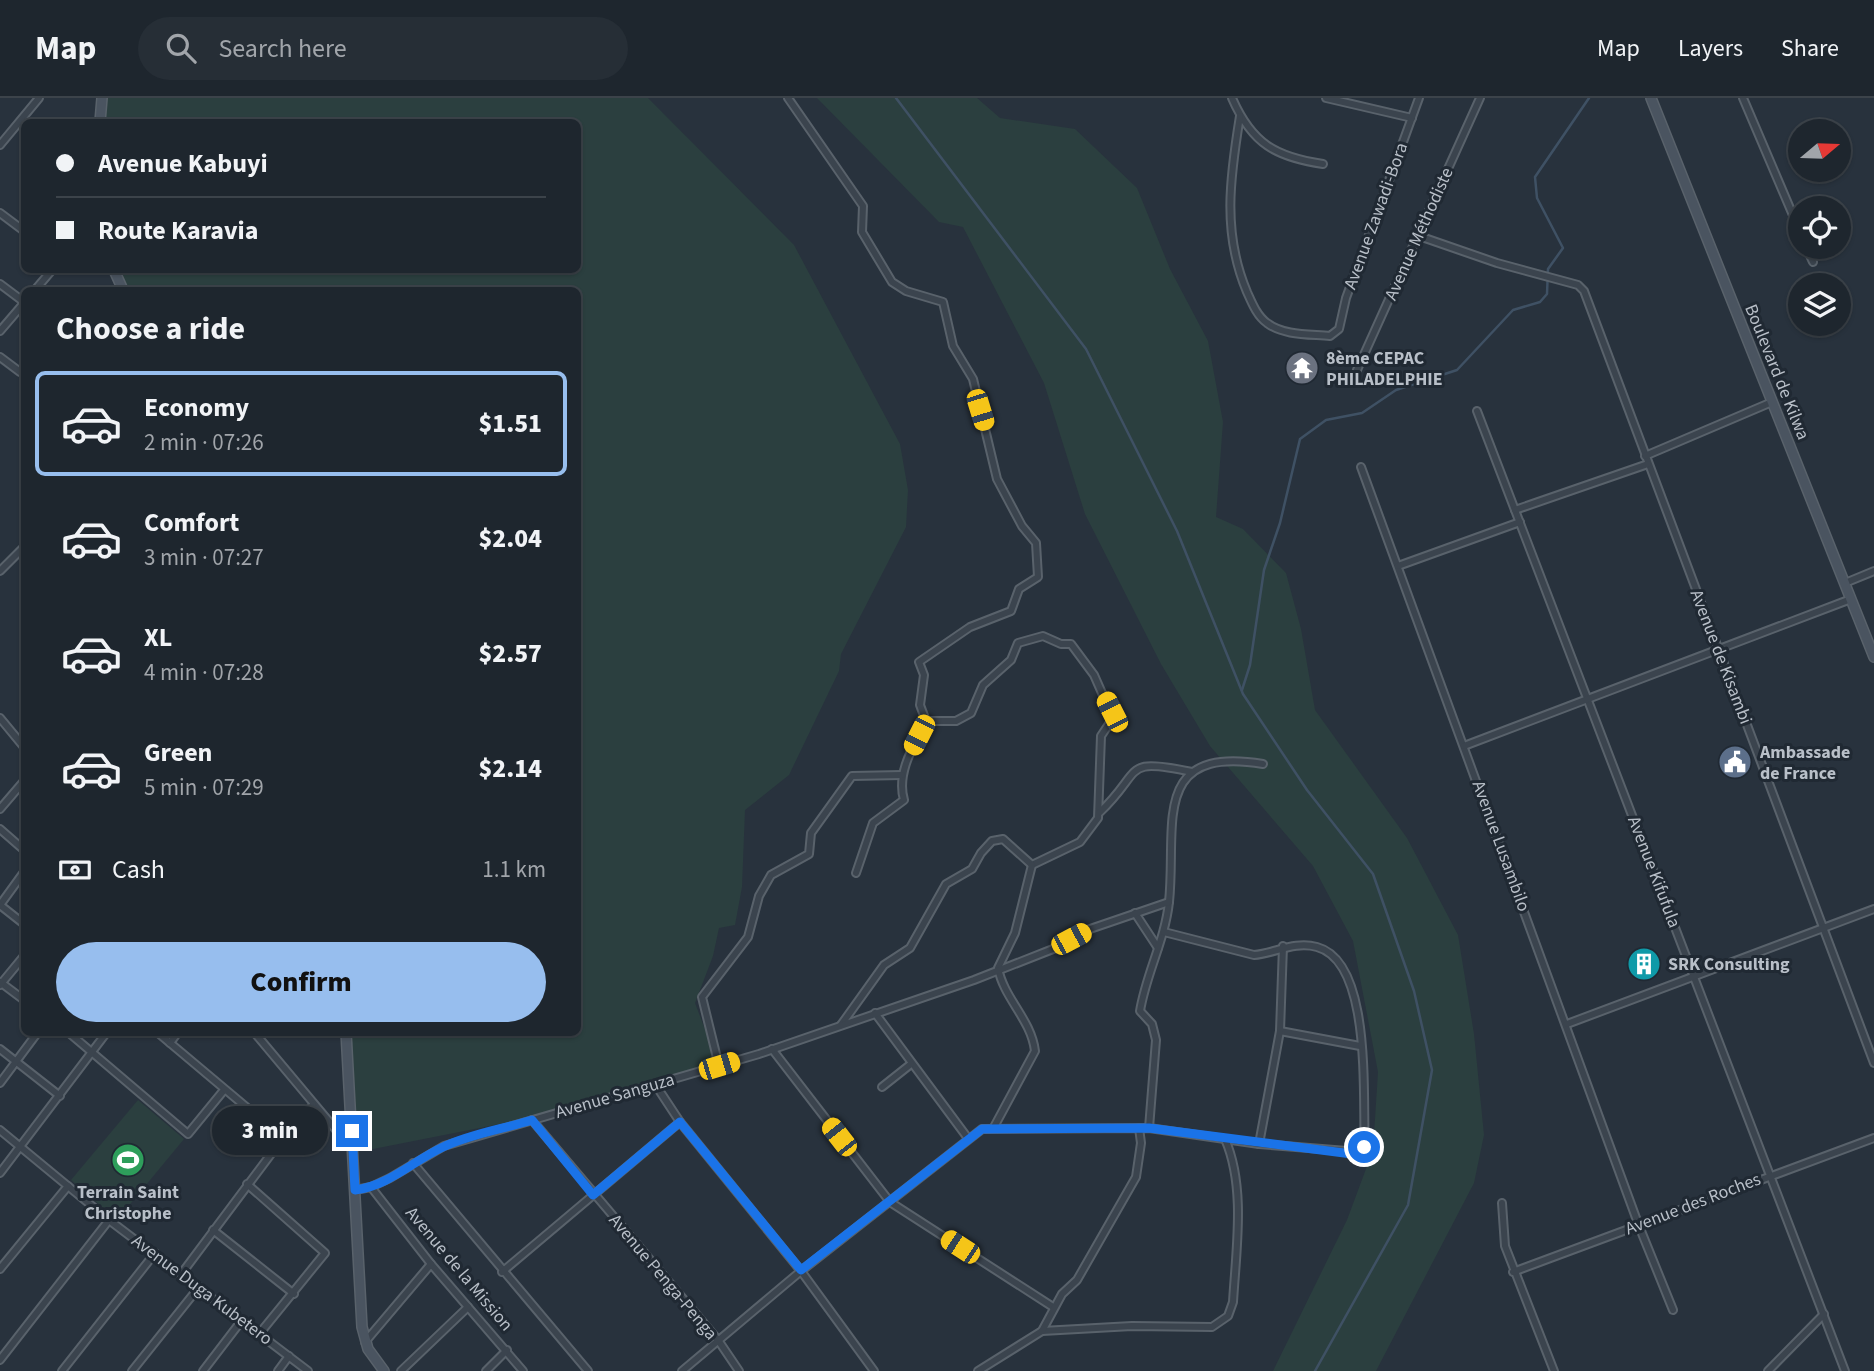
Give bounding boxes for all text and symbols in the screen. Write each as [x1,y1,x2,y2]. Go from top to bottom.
search box [138,17,628,80]
text: Map [35,25,96,72]
icon: search [162,29,200,67]
text: Search here [218,30,347,67]
text: Map [1597,31,1640,66]
text: Layers [1678,31,1743,66]
text: Share [1781,31,1839,66]
north arrow [1788,119,1852,182]
map controls [1788,119,1851,336]
street label: Avenue Zawadi-Bora [1338,139,1414,293]
text: Avenue Kabuyi [98,145,268,182]
street label: Avenue Méthodiste [1379,164,1460,304]
button: locate [1788,196,1851,259]
text: Route Karavia [98,212,259,249]
button: layers [1788,273,1851,336]
street label: Boulevard de Kilwa [1738,300,1816,444]
text: Choose a ride [56,306,245,352]
place label: 8ème CEPAC PHILADELPHIE [1326,346,1443,392]
temple icon: 8ème CEPAC PHILADELPHIE [1283,349,1321,387]
car [964,387,997,433]
text: Economy [144,389,249,426]
icon: car [60,392,123,455]
text: $1.51 [478,405,542,442]
text: 2 min · 07:26 [144,426,264,459]
text: Comfort [144,504,239,541]
icon: car [60,507,123,570]
text: $2.04 [478,520,542,557]
text: 3 min · 07:27 [144,541,264,574]
street label: Avenue de Kisambi [1684,586,1758,728]
text: XL [144,619,172,656]
icon: car [60,622,123,685]
text: $2.57 [478,635,542,672]
text: 4 min · 07:28 [144,656,264,689]
car [1094,689,1131,735]
car [901,712,938,758]
text: Green [144,734,212,771]
icon: car [60,737,123,800]
place label: Ambassade de France [1759,740,1850,786]
public building icon: Ambassade de France [1716,743,1754,781]
text: $2.14 [478,750,542,787]
text: 5 min · 07:29 [144,771,264,804]
street label: Avenue Lusambilo [1466,777,1536,915]
street label: Avenue Kifufula [1621,813,1687,931]
icon: cash [56,851,94,889]
text: Cash [112,851,165,888]
text: 1.1 km [482,853,546,886]
car [1048,920,1095,958]
button: Confirm [56,942,546,1022]
building icon: SRK Consulting [1625,945,1663,983]
place label: SRK Consulting [1668,952,1790,977]
car [696,1050,743,1082]
street label: Avenue Sanguza [553,1067,677,1125]
callout: 3 min [212,1107,328,1156]
text: 3 min [242,1114,298,1147]
car [818,1114,861,1160]
route end [336,1115,368,1147]
route start [1348,1131,1380,1163]
sports icon: Terrain Saint Christophe [109,1141,147,1179]
street label: Avenue des Roches [1622,1167,1764,1241]
place label: Terrain Saint Christophe [77,1180,179,1226]
street label: Avenue de la Mission [399,1201,519,1337]
street label: Avenue Penga-Penga [603,1209,723,1345]
car [937,1227,984,1267]
street label: Avenue Duga Kubetero [126,1229,278,1351]

